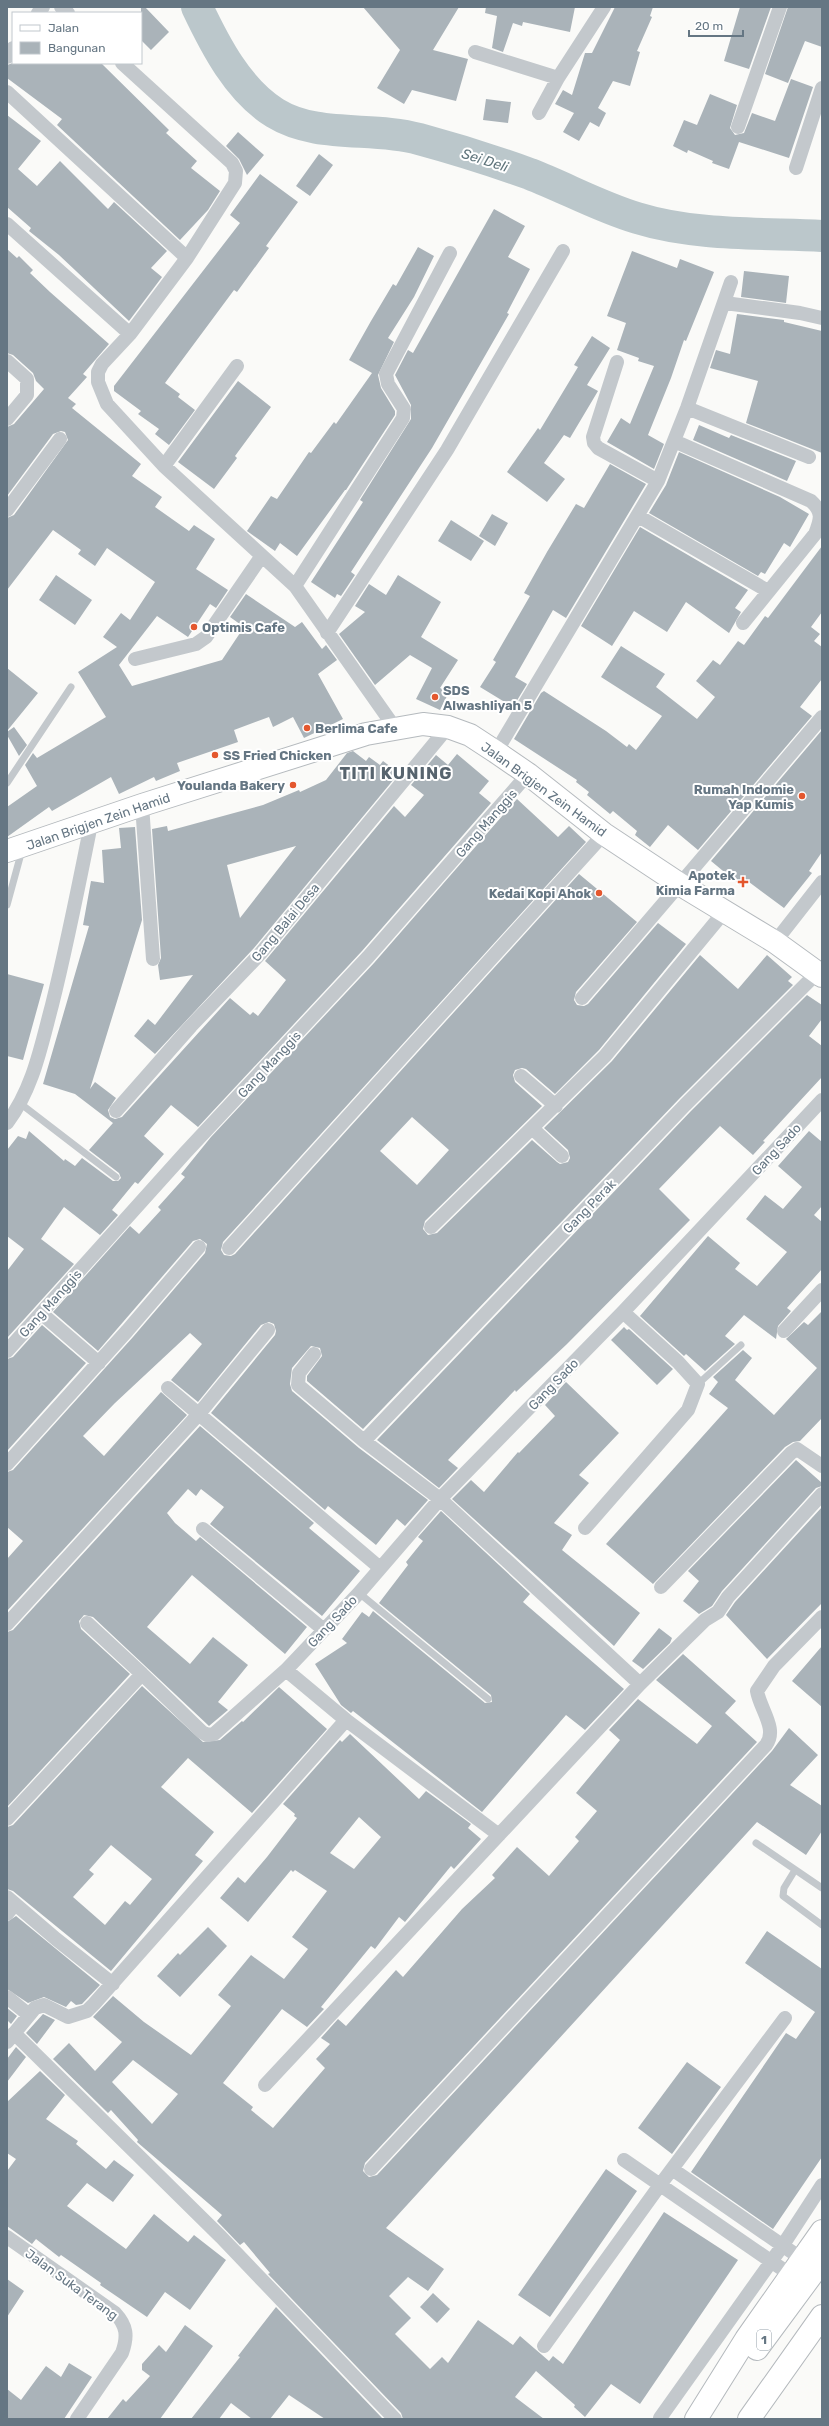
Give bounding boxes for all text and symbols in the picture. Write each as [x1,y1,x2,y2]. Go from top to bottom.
legend [12,12,142,64]
scale bar [689,12,743,38]
text: 20 m [695,19,723,33]
text: Jalan [48,21,79,35]
text: Bangunan [48,41,105,55]
water label: Sei Deli [460,145,511,176]
place label: Optimis Cafe [202,620,285,635]
marker: Optimis Cafe [189,622,199,632]
place label: SDS Alwashliyah 5 [443,683,532,713]
marker: SDS Alwashliyah 5 [430,692,440,702]
place label: Berlima Cafe [315,721,398,736]
marker: Berlima Cafe [302,723,312,733]
street label: Jalan Brigjen Zein Hamid [478,739,609,841]
place label: SS Fried Chicken [223,748,332,763]
marker: SS Fried Chicken [210,750,220,760]
district label: TITI KUNING [340,763,452,783]
place label: Youlanda Bakery [177,778,285,793]
marker: Youlanda Bakery [288,780,298,790]
place label: Rumah Indomie Yap Kumis [694,782,794,812]
street label: Gang Manggis [453,786,521,861]
street label: Jalan Brigjen Zein Hamid [24,790,172,854]
marker: Rumah Indomie Yap Kumis [797,791,807,801]
place label: Apotek Kimia Farma [656,868,735,898]
marker: Apotek Kimia Farma [738,877,748,887]
street label: Gang Balai Desa [248,880,323,965]
place label: Kedai Kopi Ahok [489,886,591,901]
marker: Kedai Kopi Ahok [594,888,604,898]
street label: Gang Manggis [235,1028,305,1101]
street label: Gang Sado [749,1120,805,1179]
street label: Gang Perak [560,1176,620,1237]
street label: Gang Manggis [16,1266,86,1341]
street label: Gang Sado [525,1356,582,1414]
street label: Gang Sado [305,1592,361,1651]
street label: Jalan Suka Terang [22,2246,121,2324]
road number: 1 [757,2330,771,2350]

